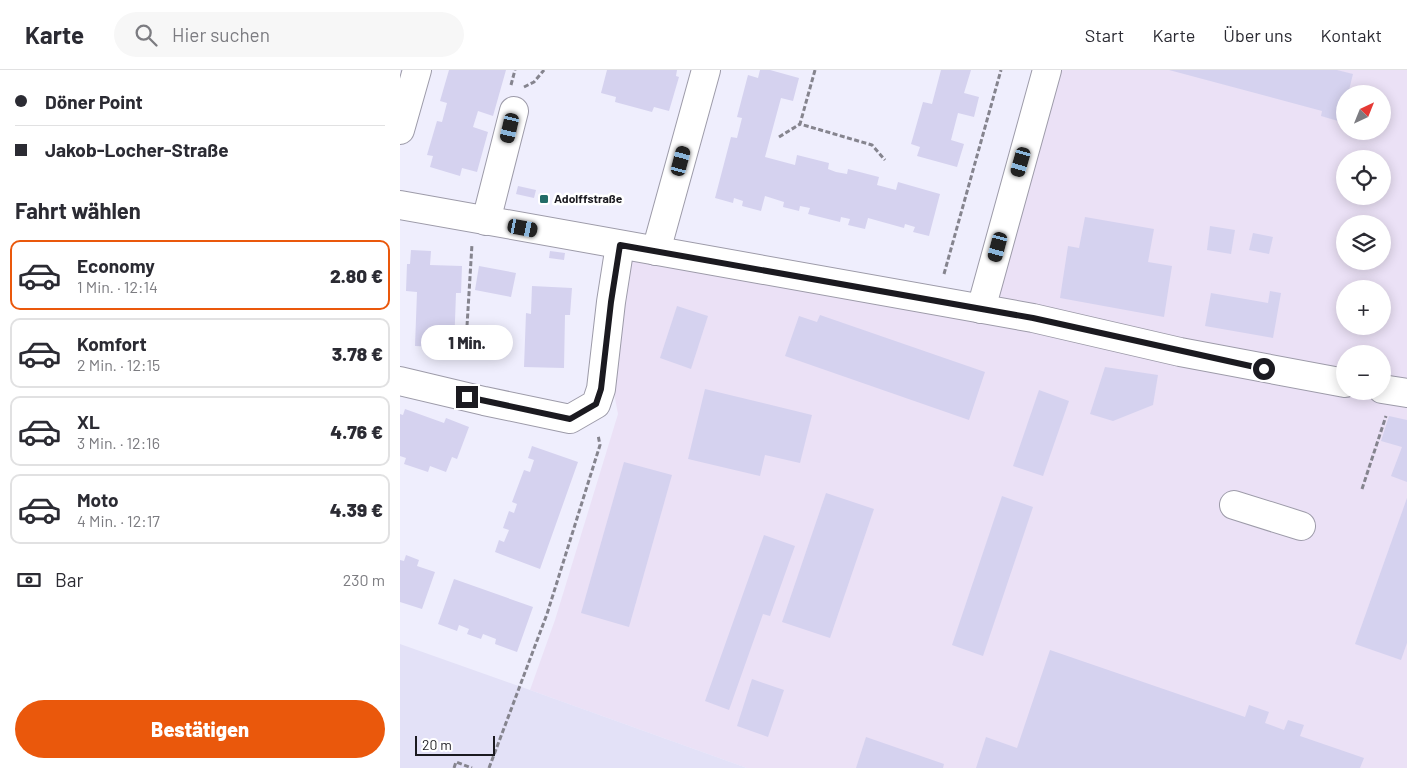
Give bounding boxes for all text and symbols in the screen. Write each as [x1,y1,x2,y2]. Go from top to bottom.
search box [114,12,464,57]
text: Karte [25,20,84,49]
icon: search [132,21,160,49]
text: Hier suchen [172,23,270,46]
text: Start [1085,24,1124,46]
text: Karte [1152,24,1195,46]
text: Über uns [1223,24,1292,46]
text: Kontakt [1320,24,1382,46]
north arrow [1336,85,1391,140]
map controls [1336,85,1391,400]
text: Döner Point [45,90,143,113]
car [499,112,520,144]
text: Jakob-Locher-Straße [45,138,229,161]
car [669,145,692,177]
car [1009,146,1032,178]
button: locate [1336,150,1391,205]
place label: Adolffstraße [554,191,623,205]
marker: Adolffstraße [538,193,550,205]
text: Fahrt wählen [15,197,141,223]
button: layers [1336,215,1391,270]
car [506,218,539,238]
car [986,231,1009,263]
icon: car [17,253,62,298]
text: Economy [77,254,155,277]
text: 2.80 € [330,264,383,287]
text: 1 Min. · 12:14 [77,277,158,296]
button: + [1336,280,1391,335]
callout: 1 Min. [421,325,513,360]
icon: car [17,331,62,376]
text: Komfort [77,332,147,355]
text: 1 Min. [448,333,486,352]
text: 3.78 € [332,342,383,365]
button: − [1336,345,1391,400]
text: 2 Min. · 12:15 [77,355,160,374]
route start [1253,358,1275,380]
route end [456,386,478,408]
icon: car [17,409,62,454]
text: XL [77,410,100,433]
text: 4.76 € [330,420,383,443]
text: 3 Min. · 12:16 [77,433,160,452]
icon: car [17,487,62,532]
text: Moto [77,488,119,511]
text: 4.39 € [330,498,383,521]
text: 4 Min. · 12:17 [77,511,160,530]
icon: cash [15,566,43,594]
text: Bar [55,568,83,591]
text: 230 m [343,570,385,589]
button: Bestätigen [15,700,385,758]
scale bar [415,733,495,756]
text: 20 m [422,736,452,753]

